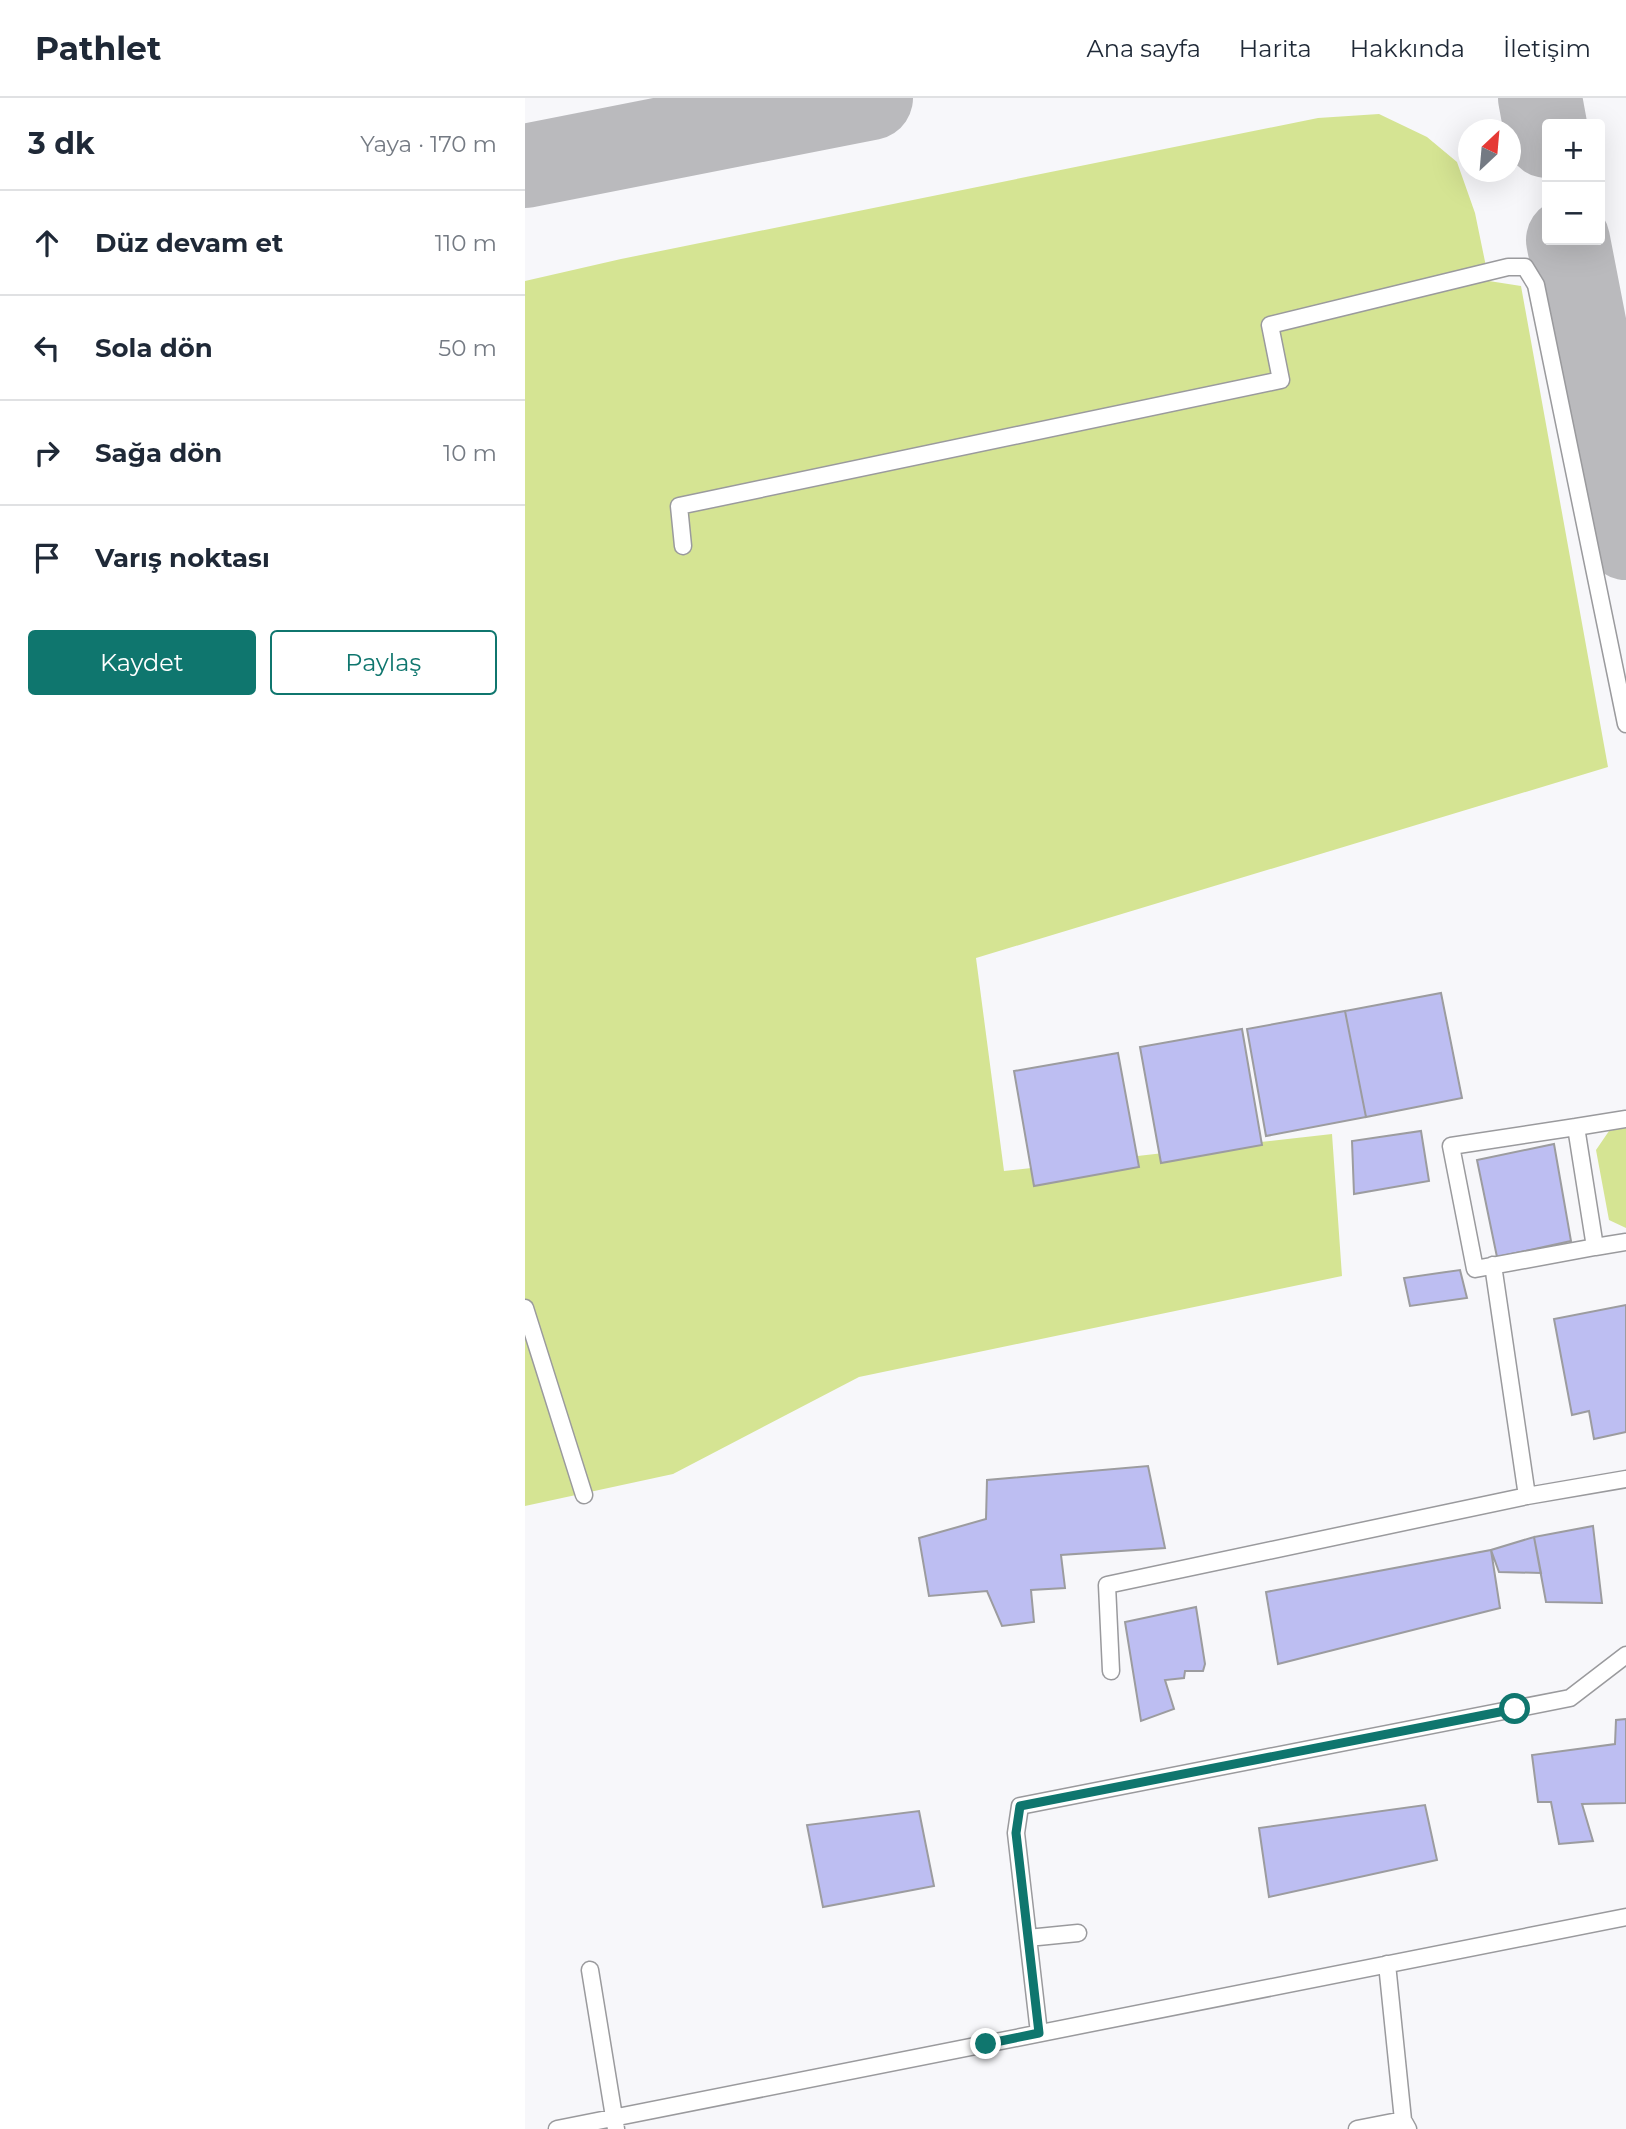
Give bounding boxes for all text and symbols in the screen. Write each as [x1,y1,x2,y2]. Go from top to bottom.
text: Pathlet [35,28,161,68]
text: Ana sayfa [1086,34,1201,63]
text: Harita [1239,34,1312,63]
text: Hakkında [1350,34,1465,63]
text: İletişim [1503,34,1591,63]
north arrow [1458,119,1521,182]
map controls [1542,119,1605,245]
button: + [1542,119,1605,182]
text: 3 dk [28,125,95,162]
text: Yaya · 170 m [360,130,497,158]
button: − [1542,182,1605,245]
icon: ahead [28,224,66,262]
text: Düz devam et [95,227,283,259]
text: 110 m [435,229,497,257]
icon: left [28,329,66,367]
text: Sola dön [95,332,213,364]
text: 50 m [438,334,497,362]
icon: right [28,434,66,472]
text: Sağa dön [95,437,222,469]
text: 10 m [443,439,497,467]
icon: arrive [28,539,66,577]
text: Varış noktası [95,542,270,574]
button: Kaydet [28,630,256,695]
button: Paylaş [270,630,497,695]
route start [1499,1693,1530,1724]
route end [970,2028,1001,2059]

